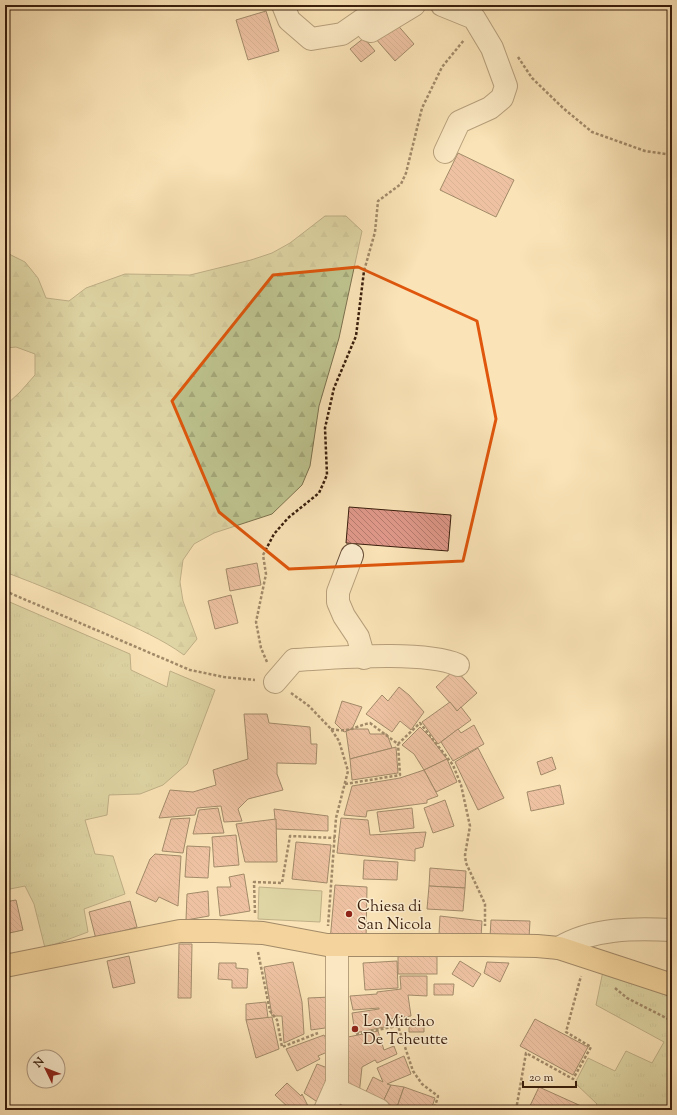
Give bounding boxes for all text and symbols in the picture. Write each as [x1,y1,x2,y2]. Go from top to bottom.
place label: Chiesa di San Nicola [357,896,432,937]
marker: Chiesa di San Nicola [344,909,354,919]
place label: Lo Mitcho De Tcheutte [363,1011,448,1052]
marker: Lo Mitcho De Tcheutte [350,1024,360,1034]
north arrow [26,1049,66,1089]
text: N [30,1054,48,1072]
scale bar [523,1063,576,1089]
text: 20 m [529,1069,554,1087]

